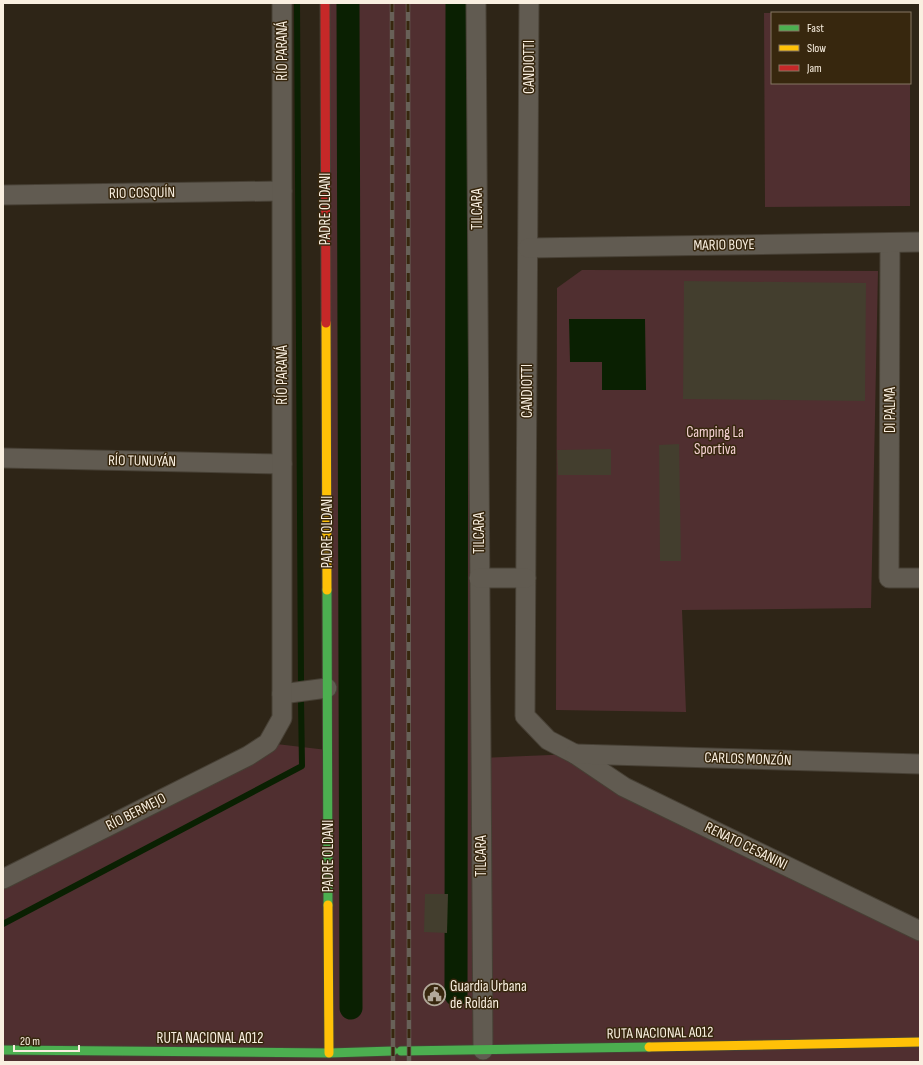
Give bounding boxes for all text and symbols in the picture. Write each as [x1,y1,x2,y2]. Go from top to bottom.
legend [771,12,911,84]
street label: RÍO PARANÁ [273,21,292,81]
text: Fast [807,21,824,36]
street label: CANDIOTTI [520,40,539,94]
text: Slow [807,41,826,56]
text: Jam [806,61,822,76]
street label: PADRE OLDANI [316,173,335,245]
street label: RIO COSQUÍN [109,183,175,203]
street label: TILCARA [468,188,487,230]
street label: MARIO BOYE [693,235,755,255]
street label: RÍO PARANÁ [273,345,292,405]
street label: CANDIOTTI [518,364,537,418]
street label: DI PALMA [881,386,900,433]
park label: Camping La Sportiva [686,423,744,459]
street label: RÍO TUNUYÁN [108,451,176,471]
street label: PADRE OLDANI [318,496,337,568]
street label: TILCARA [470,512,489,554]
street label: CARLOS MONZÓN [704,748,792,770]
street label: RÍO BERMEJO [103,789,169,835]
street label: RENATO CESANINI [701,818,791,874]
street label: PADRE OLDANI [319,820,338,892]
street label: TILCARA [472,835,491,877]
place label: Guardia Urbana de Roldán [450,977,527,1013]
public building icon: Guardia Urbana de Roldán [422,982,448,1008]
street label: RUTA NACIONAL A012 [606,1023,714,1043]
scale bar [14,1027,79,1053]
street label: RUTA NACIONAL A012 [157,1029,263,1048]
text: 20 m [20,1034,40,1049]

